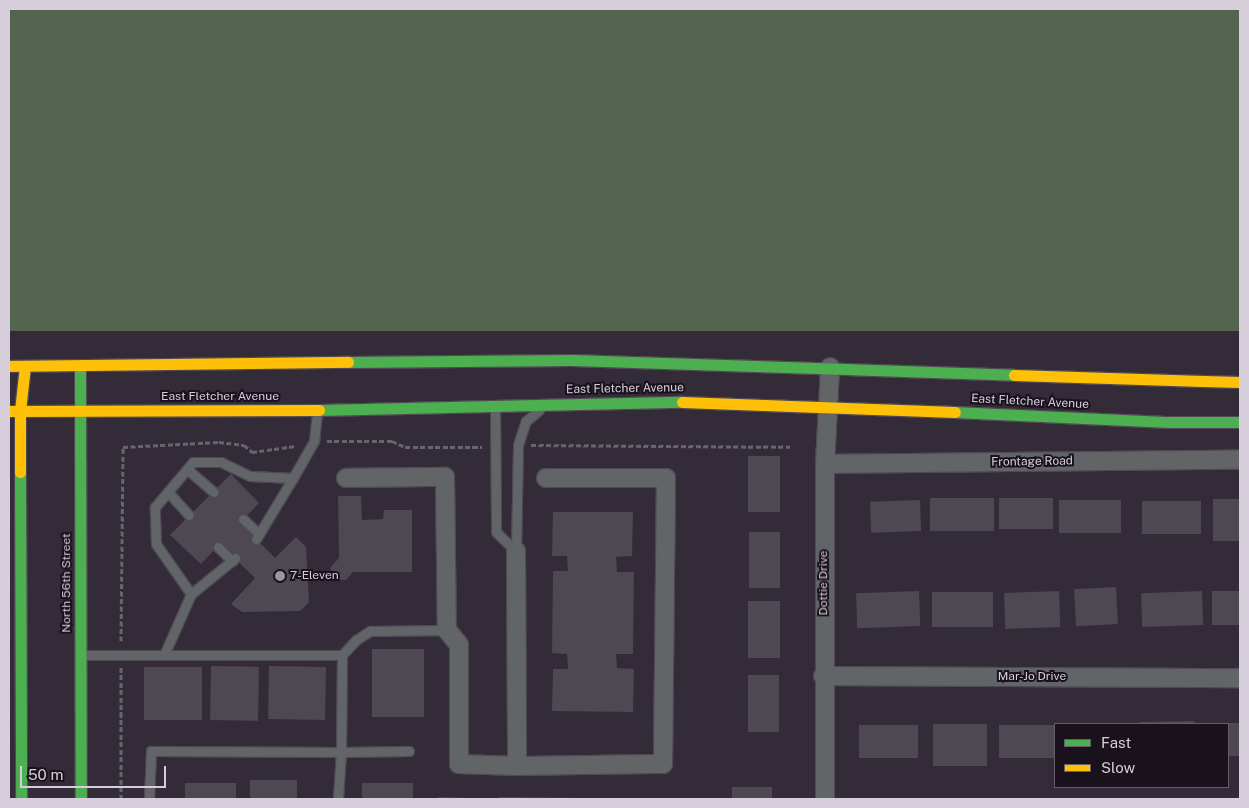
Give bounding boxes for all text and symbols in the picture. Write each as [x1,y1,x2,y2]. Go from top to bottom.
street label: East Fletcher Avenue [566,381,684,397]
street label: East Fletcher Avenue [161,390,279,404]
street label: East Fletcher Avenue [971,392,1089,412]
street label: Frontage Road [991,454,1073,470]
street label: North 56th Street [60,533,74,633]
street label: Dottie Drive [817,551,831,615]
place label: 7-Eleven [290,569,339,583]
marker: 7-Eleven [274,570,286,582]
street label: Mar-Jo Drive [998,670,1066,684]
legend [1054,723,1229,788]
text: Fast [1101,734,1131,751]
scale bar [22,756,169,788]
text: Slow [1101,759,1135,776]
text: 50 m [28,766,63,783]

